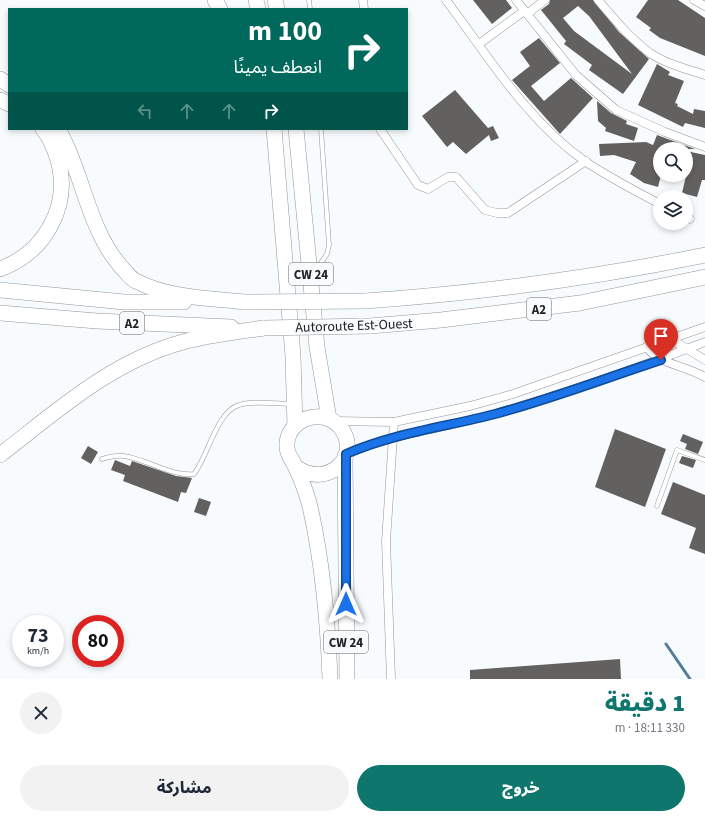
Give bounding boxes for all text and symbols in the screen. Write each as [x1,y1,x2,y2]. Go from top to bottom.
text: 100 m [248,11,322,51]
icon: right [336,24,388,76]
text: انعطف يمينًا [233,55,322,80]
icon: left [134,100,156,122]
icon: ahead [176,100,198,122]
icon: ahead [218,100,240,122]
icon: right [260,100,282,122]
map controls [653,142,693,230]
button: search [653,142,693,182]
button: layers [653,190,693,230]
road number: CW 24 [289,263,333,285]
road number: A2 [527,298,551,320]
road number: A2 [120,312,144,334]
street label: Autoroute Est-Ouest [295,314,413,338]
pin [644,319,678,360]
icon: arrive [650,325,672,347]
position arrow [325,583,367,625]
speed limit sign: 80 [72,615,124,667]
text: 73 [27,622,49,650]
road number: CW 24 [324,631,368,653]
text: km/h [27,644,49,658]
text: 1 دقيقة [605,686,685,721]
button: close [20,692,62,734]
text: 330 m · 18:11 [615,719,685,737]
button: مشاركة [20,765,349,811]
button: خروج [357,765,685,811]

